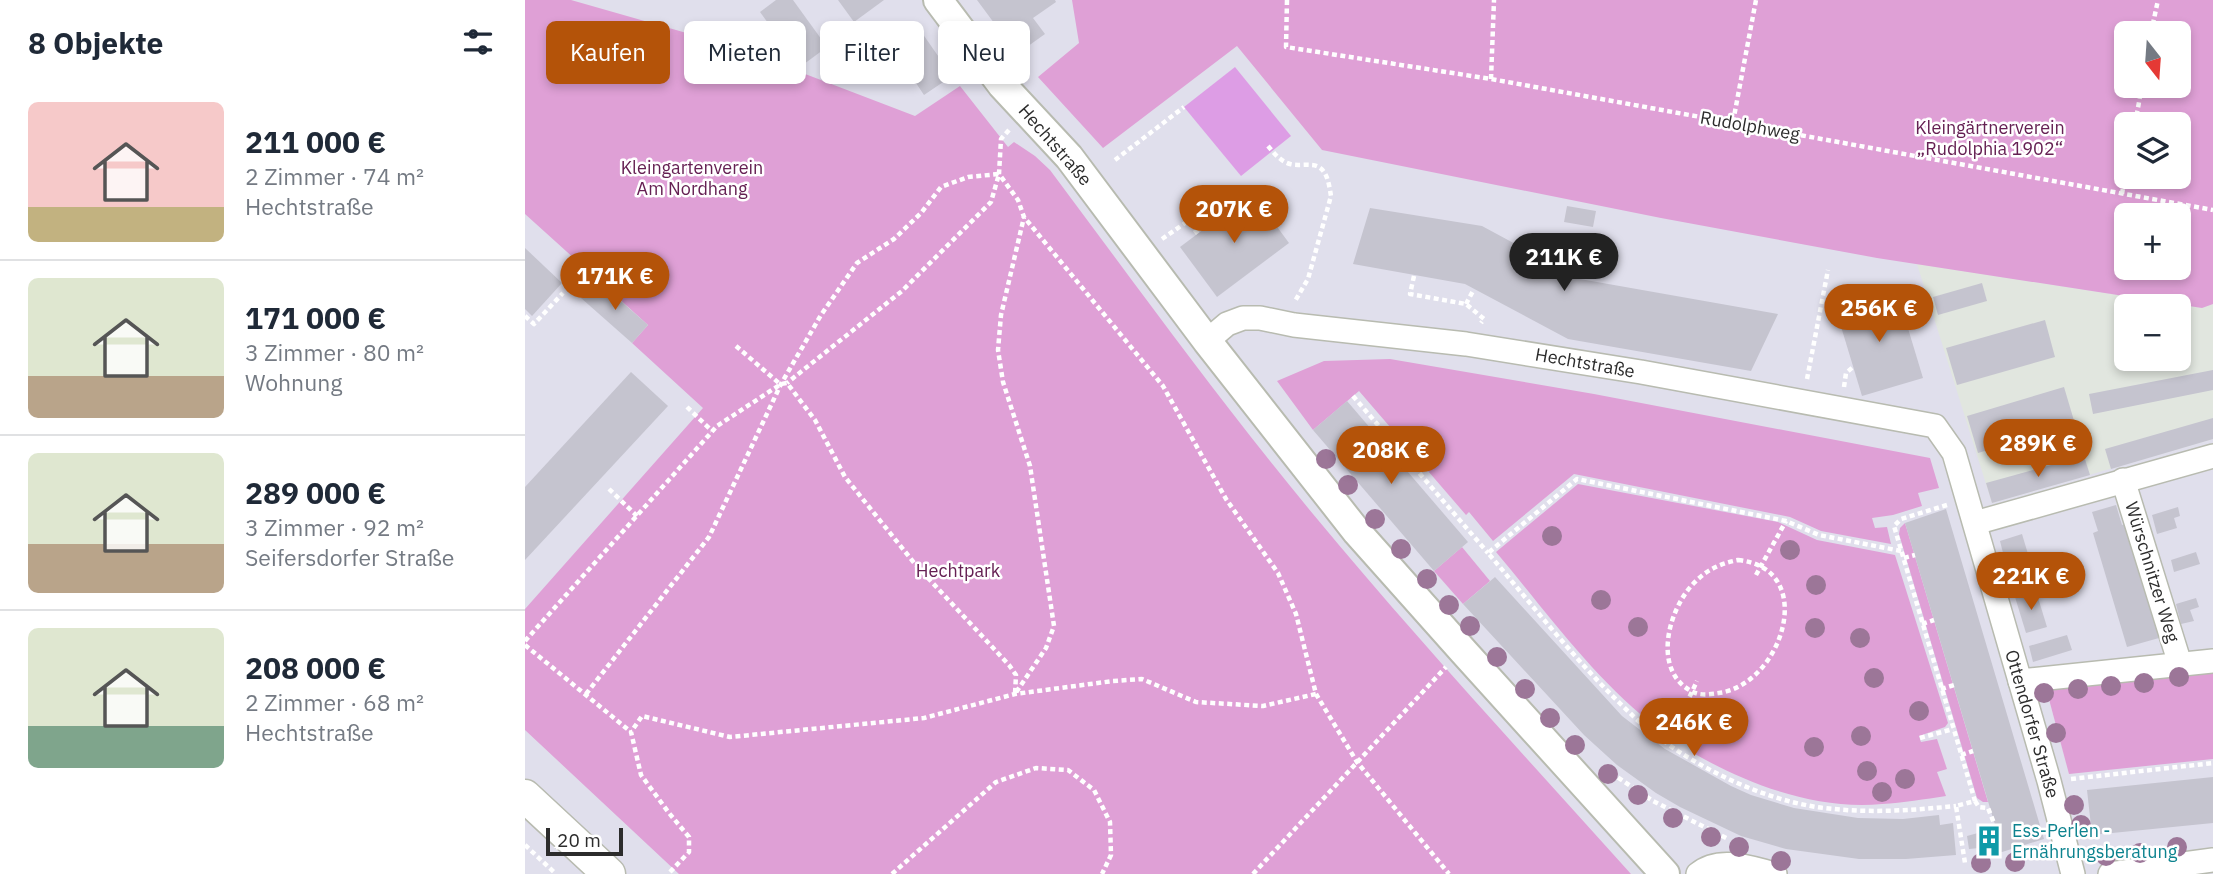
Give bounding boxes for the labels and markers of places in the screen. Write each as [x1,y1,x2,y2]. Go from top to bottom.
pin: 207K € [1177,186,1291,245]
pin: 211K € [1507,233,1621,293]
pin: 171K € [558,252,672,312]
pin: 256K € [1822,284,1936,344]
pin: 289K € [1981,420,2095,479]
pin: 208K € [1334,426,1448,486]
pin: 221K € [1974,552,2088,612]
pin: 246K € [1637,698,1751,758]
place label: Ess-Perlen - Ernährungsberatung [2012,819,2178,863]
building icon: Ess-Perlen - Ernährungsberatung [1972,824,2006,858]

